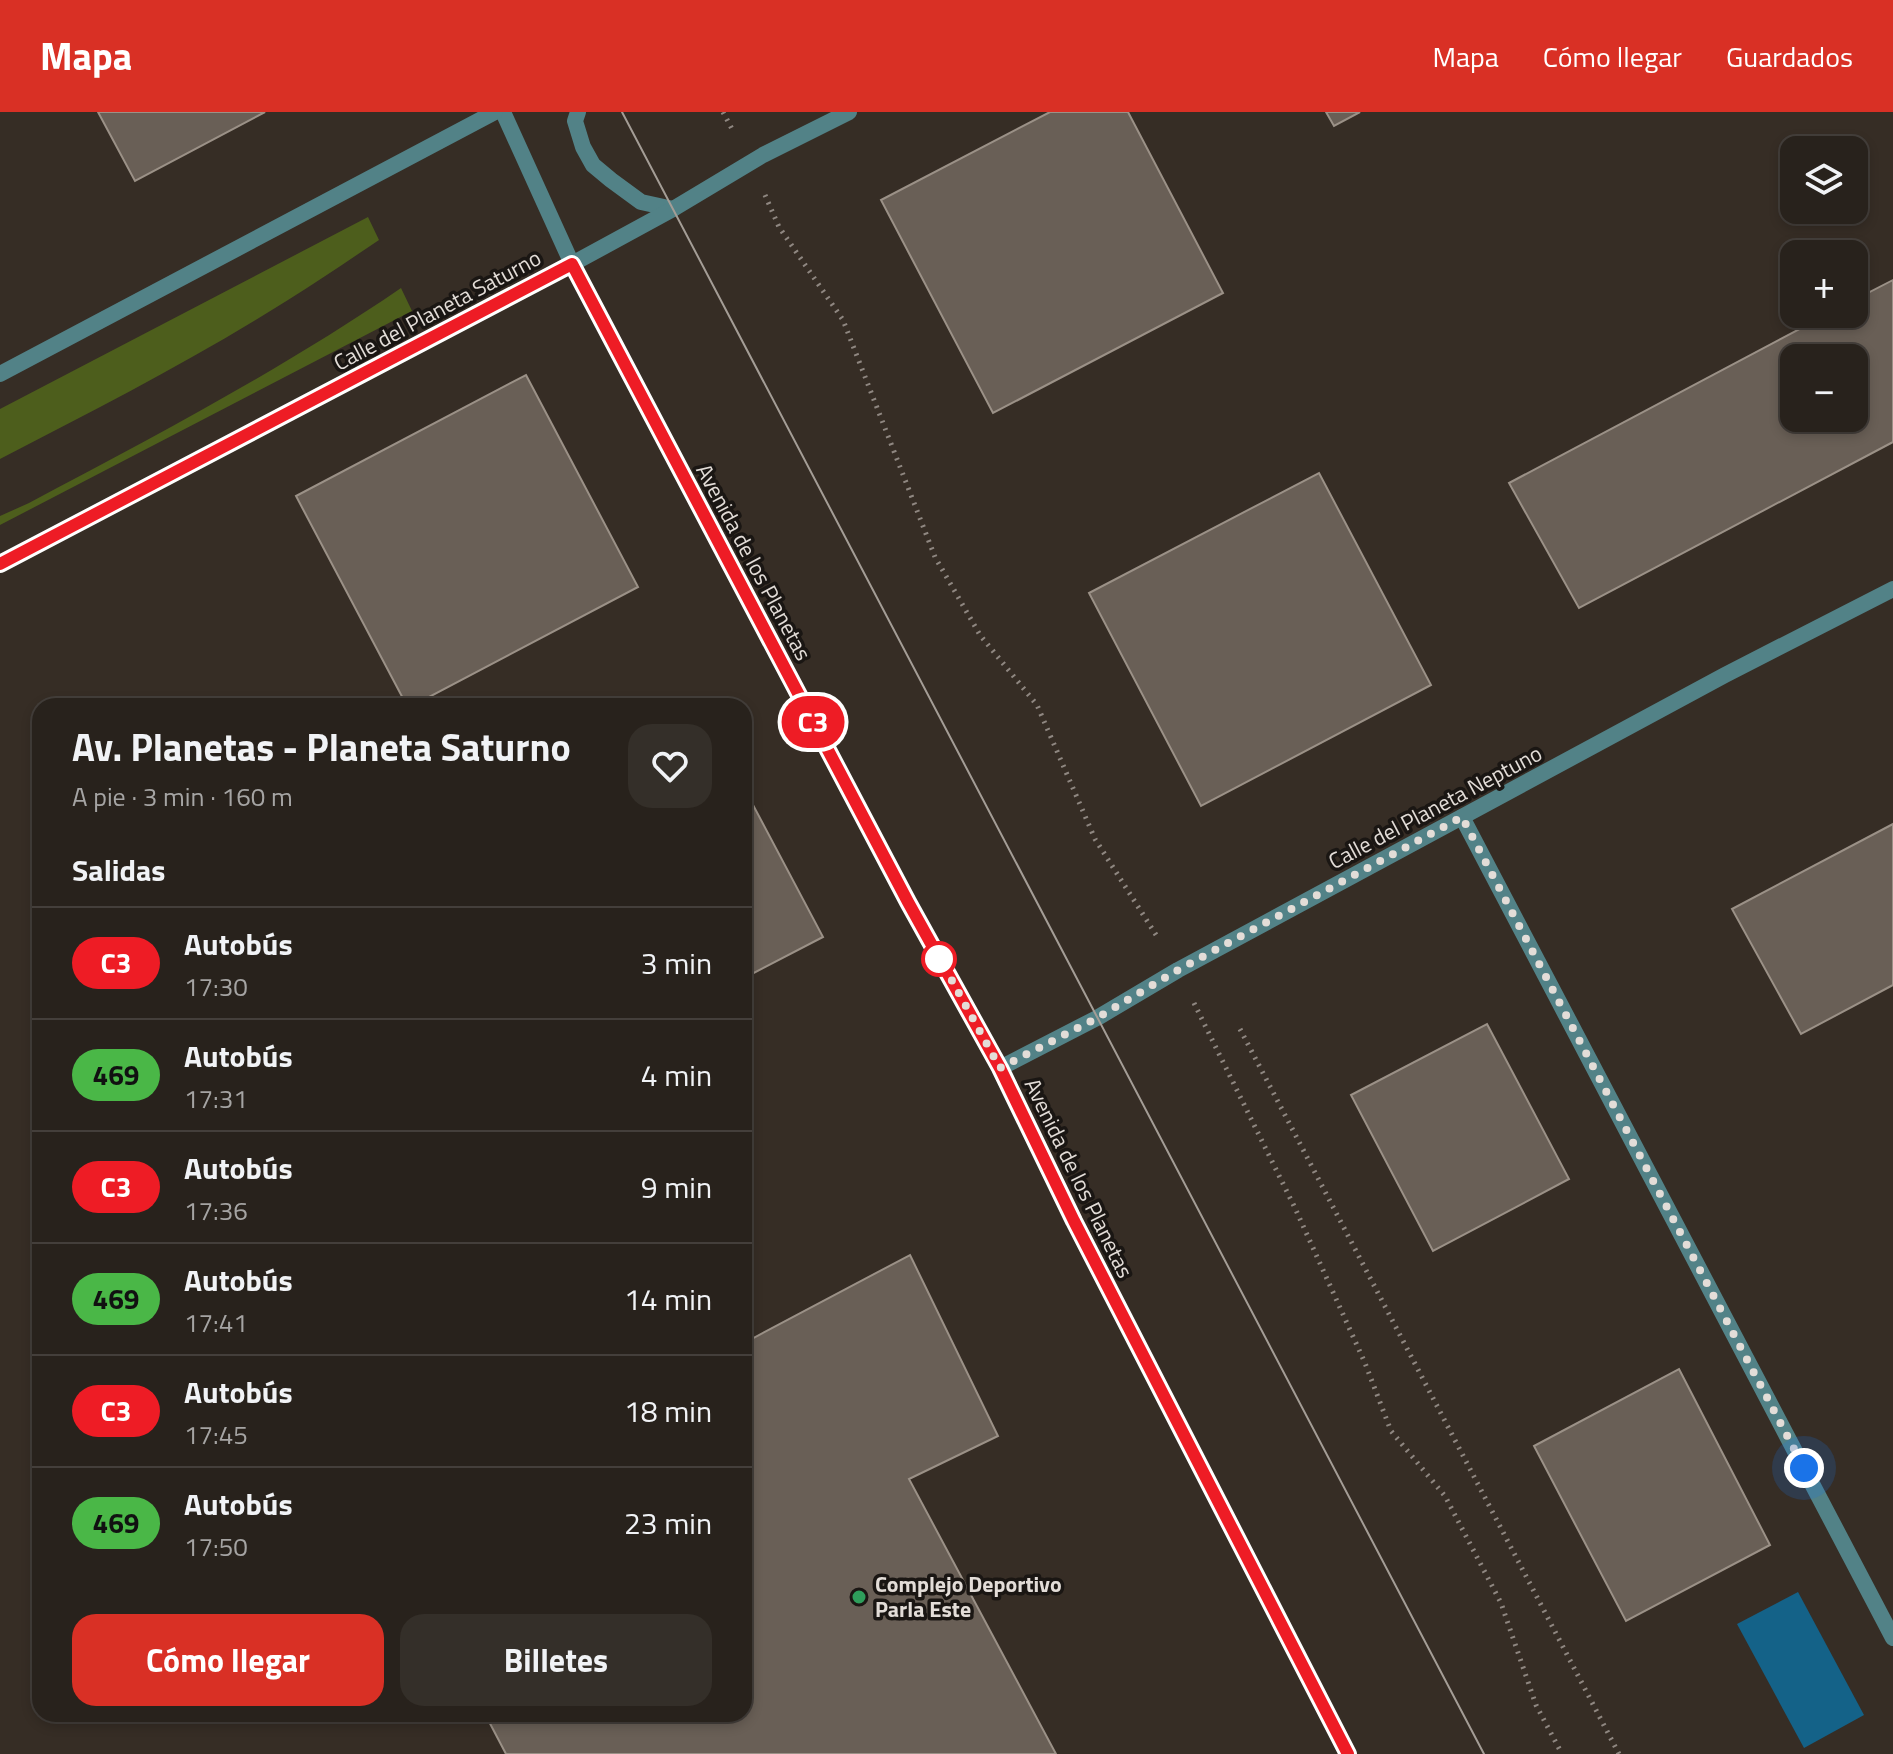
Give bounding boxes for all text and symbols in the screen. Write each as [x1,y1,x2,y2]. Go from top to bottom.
text: Mapa [40,27,132,85]
text: Mapa [1432,35,1499,78]
text: Cómo llegar [1543,35,1682,78]
text: Guardados [1726,35,1853,78]
map controls [1780,136,1868,432]
button: layers [1780,136,1868,224]
button: + [1780,240,1868,328]
street label: Calle del Planeta Saturno [327,241,547,379]
button: − [1780,344,1868,432]
street label: Avenida de los Planetas [688,457,820,667]
line badge: C3 [777,696,849,748]
text: C3 [798,700,828,743]
text: Av. Planetas - Planeta Saturno [72,718,571,776]
button: heart [628,724,712,808]
street label: Calle del Planeta Neptuno [1322,736,1548,878]
text: A pie · 3 min · 160 m [72,777,293,816]
text: Salidas [72,847,165,893]
text: Autobús [184,921,293,967]
text: 3 min [641,940,712,986]
text: C3 [101,941,131,984]
unlabelled marker [922,942,956,976]
text: 17:30 [184,967,248,1006]
text: Autobús [184,1033,293,1079]
text: 4 min [641,1052,712,1098]
text: 469 [92,1053,140,1096]
street label: Avenida de los Planetas [1016,1072,1142,1284]
text: 17:31 [184,1079,248,1118]
text: Autobús [184,1145,293,1191]
text: 9 min [641,1164,712,1210]
text: C3 [101,1165,131,1208]
text: 17:36 [184,1191,248,1230]
text: Autobús [184,1257,293,1303]
text: 14 min [624,1276,712,1322]
text: 469 [92,1277,140,1320]
text: 17:41 [184,1303,248,1342]
text: Autobús [184,1369,293,1415]
text: 18 min [624,1388,712,1434]
text: C3 [101,1389,131,1432]
text: 17:45 [184,1415,248,1454]
your location [1784,1448,1824,1488]
text: Autobús [184,1481,293,1527]
text: 23 min [624,1500,712,1546]
text: 469 [92,1501,140,1544]
text: 17:50 [184,1527,248,1566]
place label: Complejo Deportivo Parla Este [875,1567,1062,1626]
marker: Complejo Deportivo Parla Este [850,1588,868,1606]
button: Cómo llegar [72,1614,384,1706]
button: Billetes [400,1614,712,1706]

